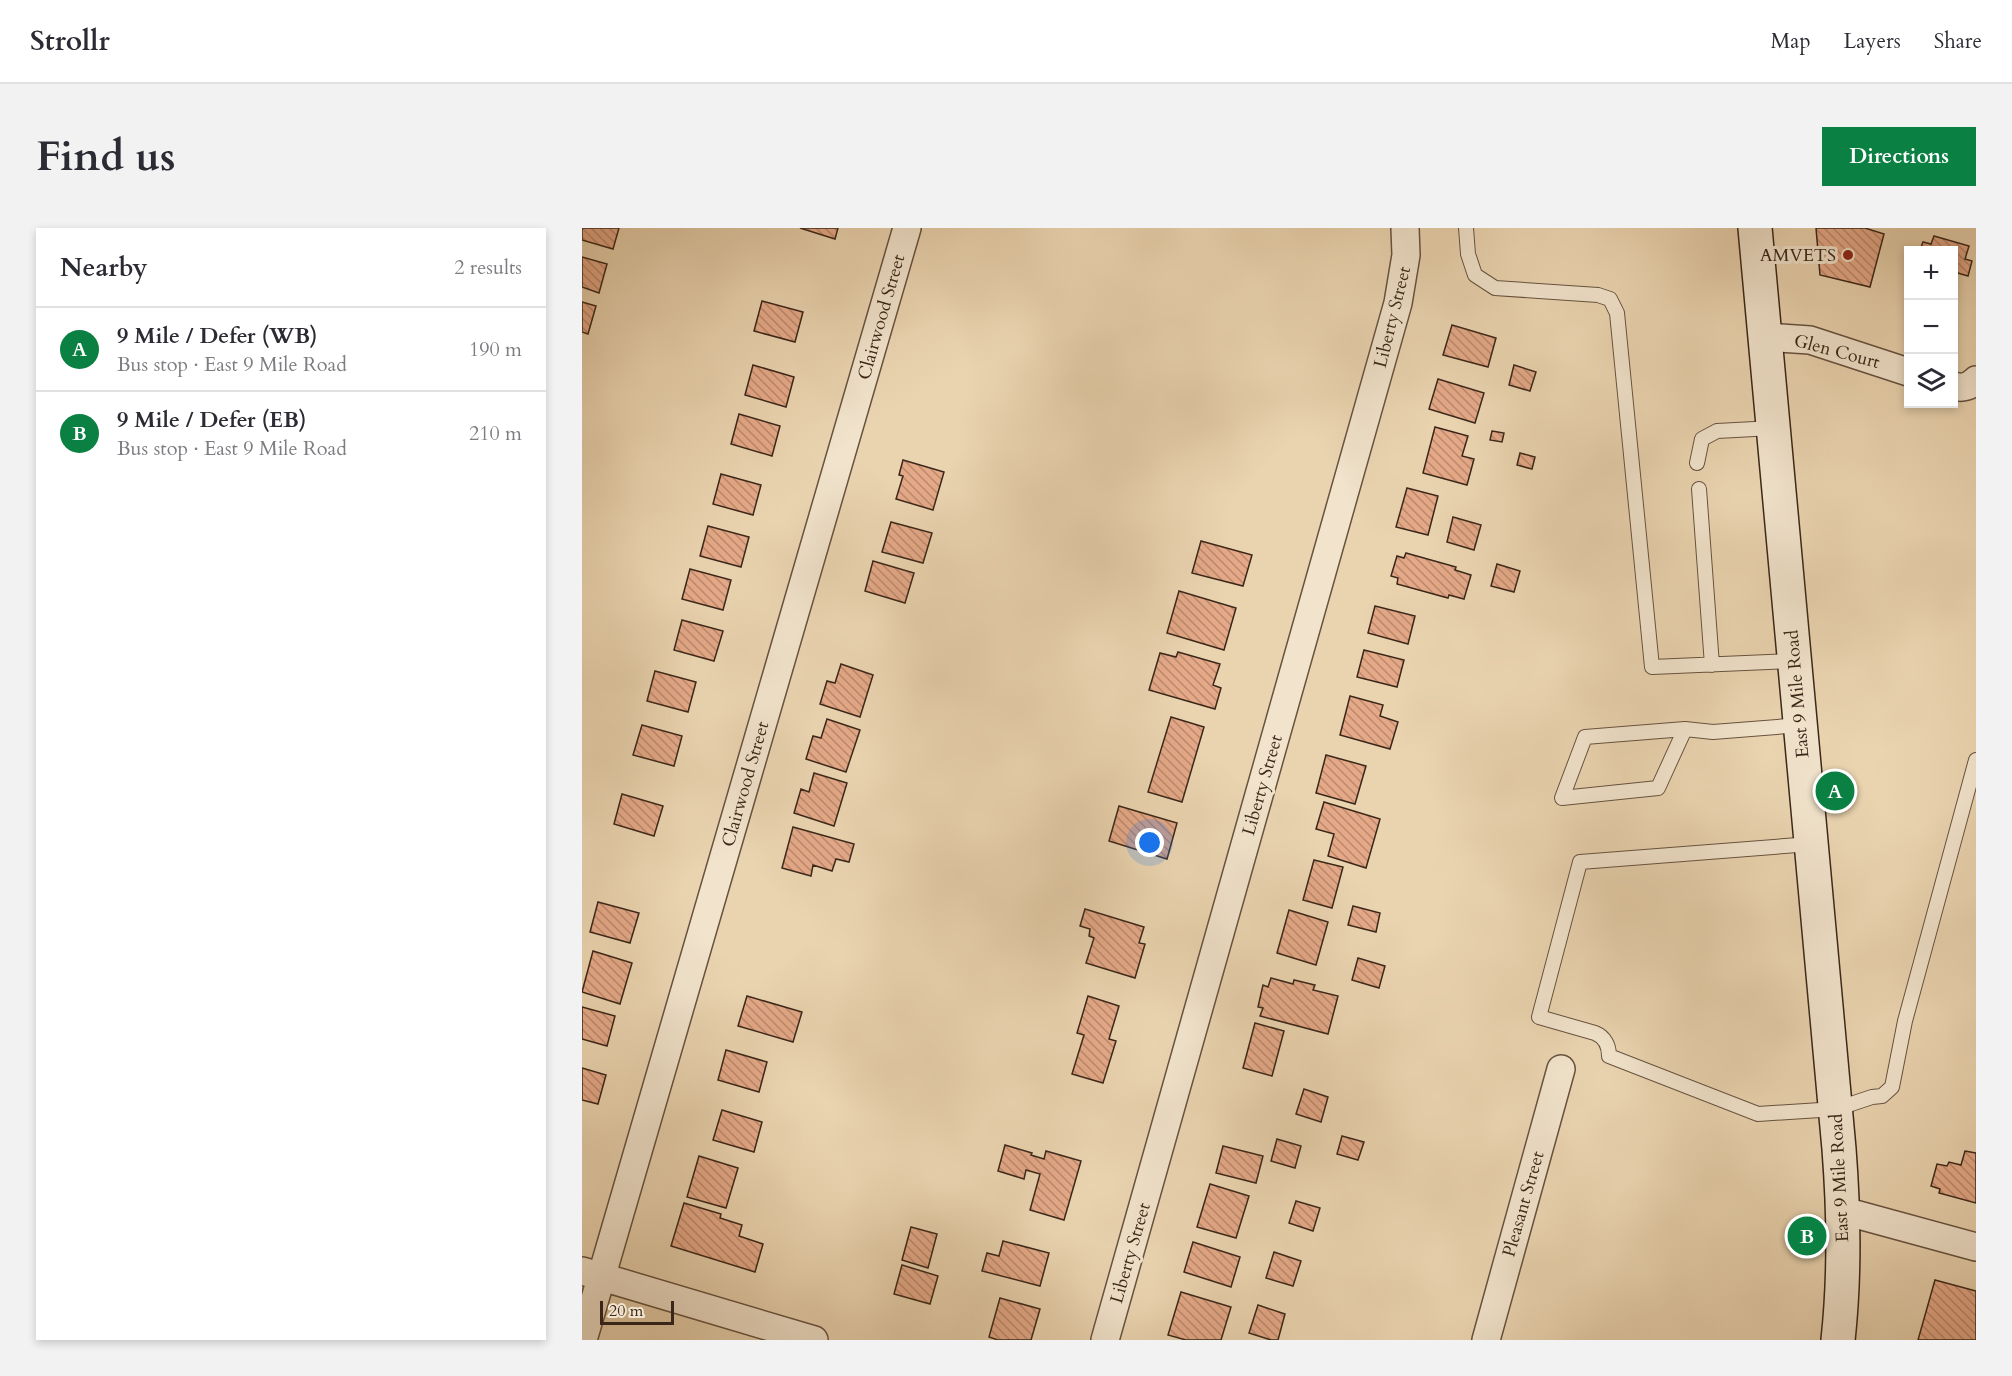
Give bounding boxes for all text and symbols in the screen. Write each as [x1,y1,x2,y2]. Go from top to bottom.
text: Strollr [30,22,110,60]
text: Map [1771,27,1811,56]
text: Layers [1844,27,1901,56]
text: Share [1934,27,1982,56]
button: Directions [1822,127,1976,186]
text: Find us [36,128,176,185]
place label: AMVETS [1760,243,1836,268]
map controls [1904,246,1958,408]
button: + [1904,246,1958,300]
marker: AMVETS [1841,248,1855,262]
text: Nearby [60,250,148,285]
street label: Clairwood Street [852,251,911,383]
text: 2 results [454,254,522,281]
street label: Liberty Street [1368,263,1417,370]
button: − [1904,300,1958,354]
text: 9 Mile / Defer (WB) [117,321,318,351]
street label: Glen Court [1791,328,1883,375]
text: A [72,336,87,363]
text: 190 m [469,336,522,363]
text: Bus stop · East 9 Mile Road [117,351,347,378]
button: layers [1904,354,1958,408]
text: 9 Mile / Defer (EB) [117,405,306,435]
text: B [72,420,87,447]
text: 210 m [469,420,522,447]
text: Bus stop · East 9 Mile Road [117,435,347,462]
street label: East 9 Mile Road [1779,628,1816,759]
street label: Clairwood Street [716,718,775,850]
street label: Liberty Street [1236,732,1289,838]
pin: A [1816,768,1854,814]
your location [1135,828,1164,857]
street label: East 9 Mile Road [1824,1113,1855,1243]
street label: Pleasant Street [1496,1148,1551,1260]
street label: Liberty Street [1104,1200,1157,1306]
pin: B [1788,1214,1826,1258]
scale bar [600,1298,674,1326]
text: 20 m [609,1300,643,1322]

